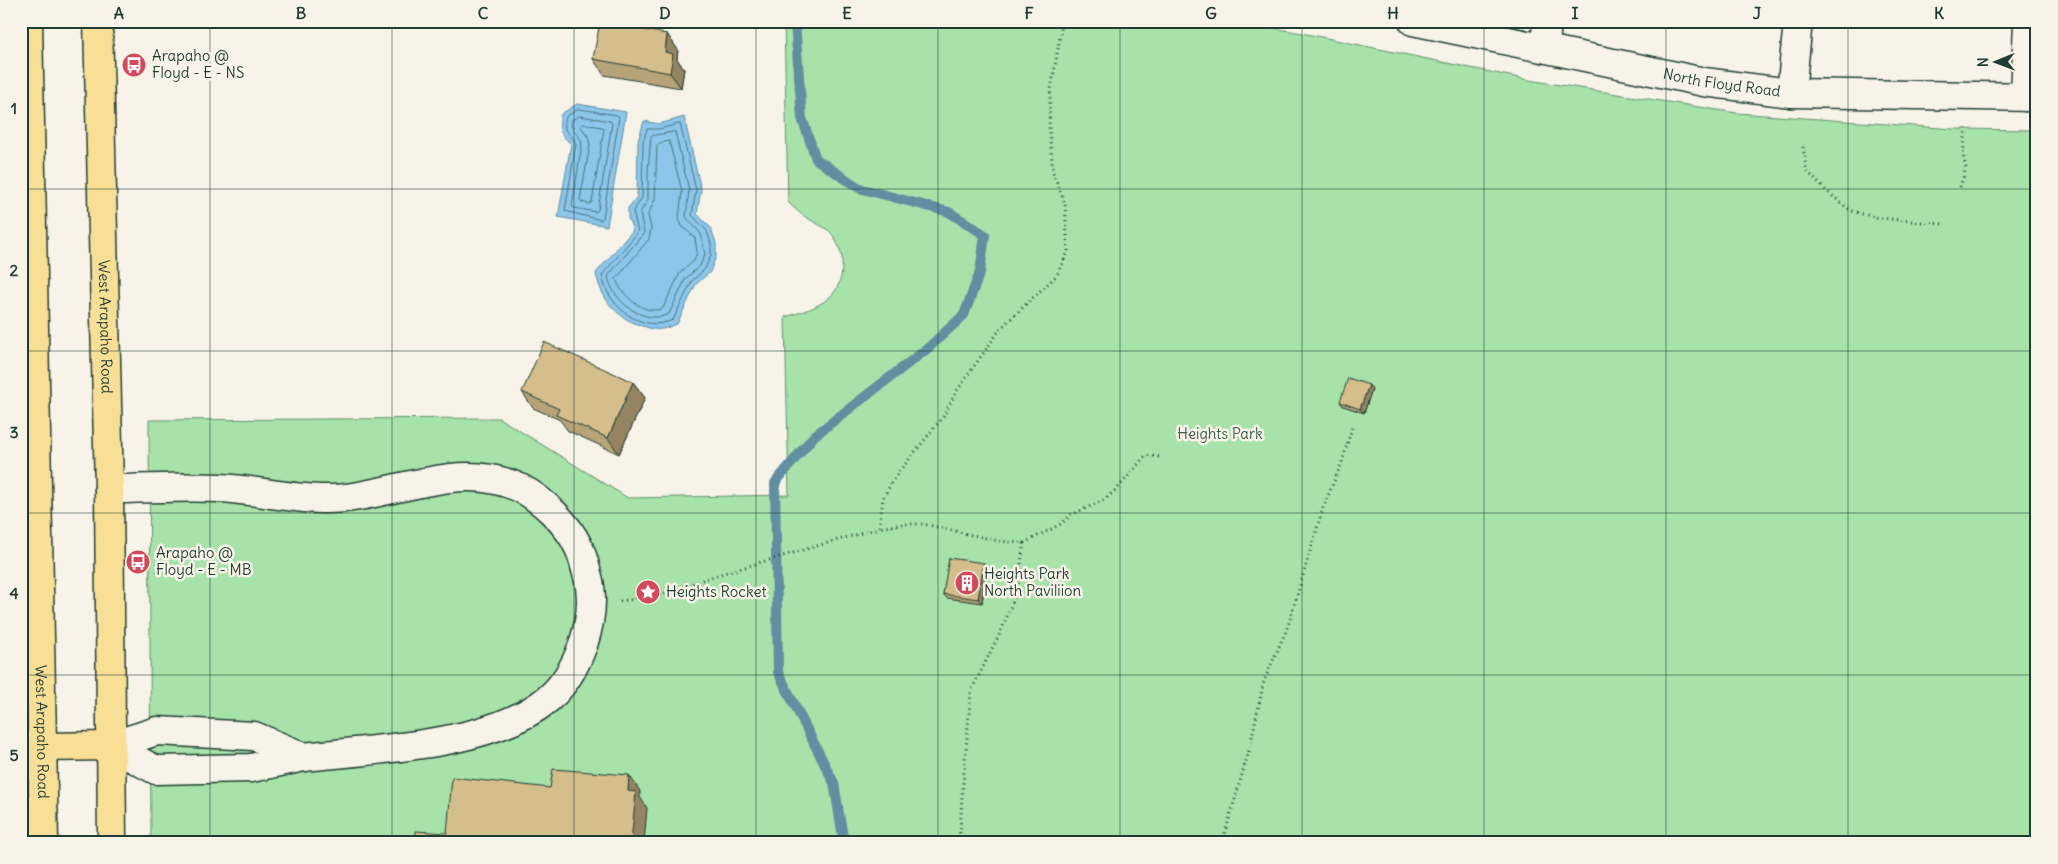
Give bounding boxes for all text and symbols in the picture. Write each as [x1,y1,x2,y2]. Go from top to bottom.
text: A [114,3,124,23]
text: B [296,3,307,23]
text: C [478,3,489,23]
text: D [659,3,671,23]
text: E [842,3,852,23]
text: F [1024,3,1034,23]
text: G [1205,3,1217,23]
text: H [1387,3,1399,23]
text: I [1572,3,1579,23]
text: J [1753,3,1762,23]
text: K [1934,3,1944,23]
north arrow [1970,38,2020,88]
place label: Arapaho @ Floyd - E - NS [152,46,244,82]
bus stop icon: Arapaho @ Floyd - E - NS [121,52,147,78]
text: N [1974,57,1992,67]
street label: North Floyd Road [1661,64,1782,101]
text: 1 [11,98,17,118]
text: 2 [10,260,19,280]
street label: West Arapaho Road [95,260,117,394]
text: 3 [9,422,19,442]
park label: Heights Park [1177,424,1263,443]
place label: Arapaho @ Floyd - E - MB [156,543,252,579]
bus stop icon: Arapaho @ Floyd - E - MB [125,549,151,575]
place label: Heights Park North Paviliion [984,564,1081,600]
building icon: Heights Park North Paviliion [954,570,980,596]
place icon: Heights Rocket [635,579,661,605]
place label: Heights Rocket [666,582,767,601]
text: 4 [9,583,19,603]
street label: West Arapaho Road [32,665,53,799]
text: 5 [9,745,19,765]

